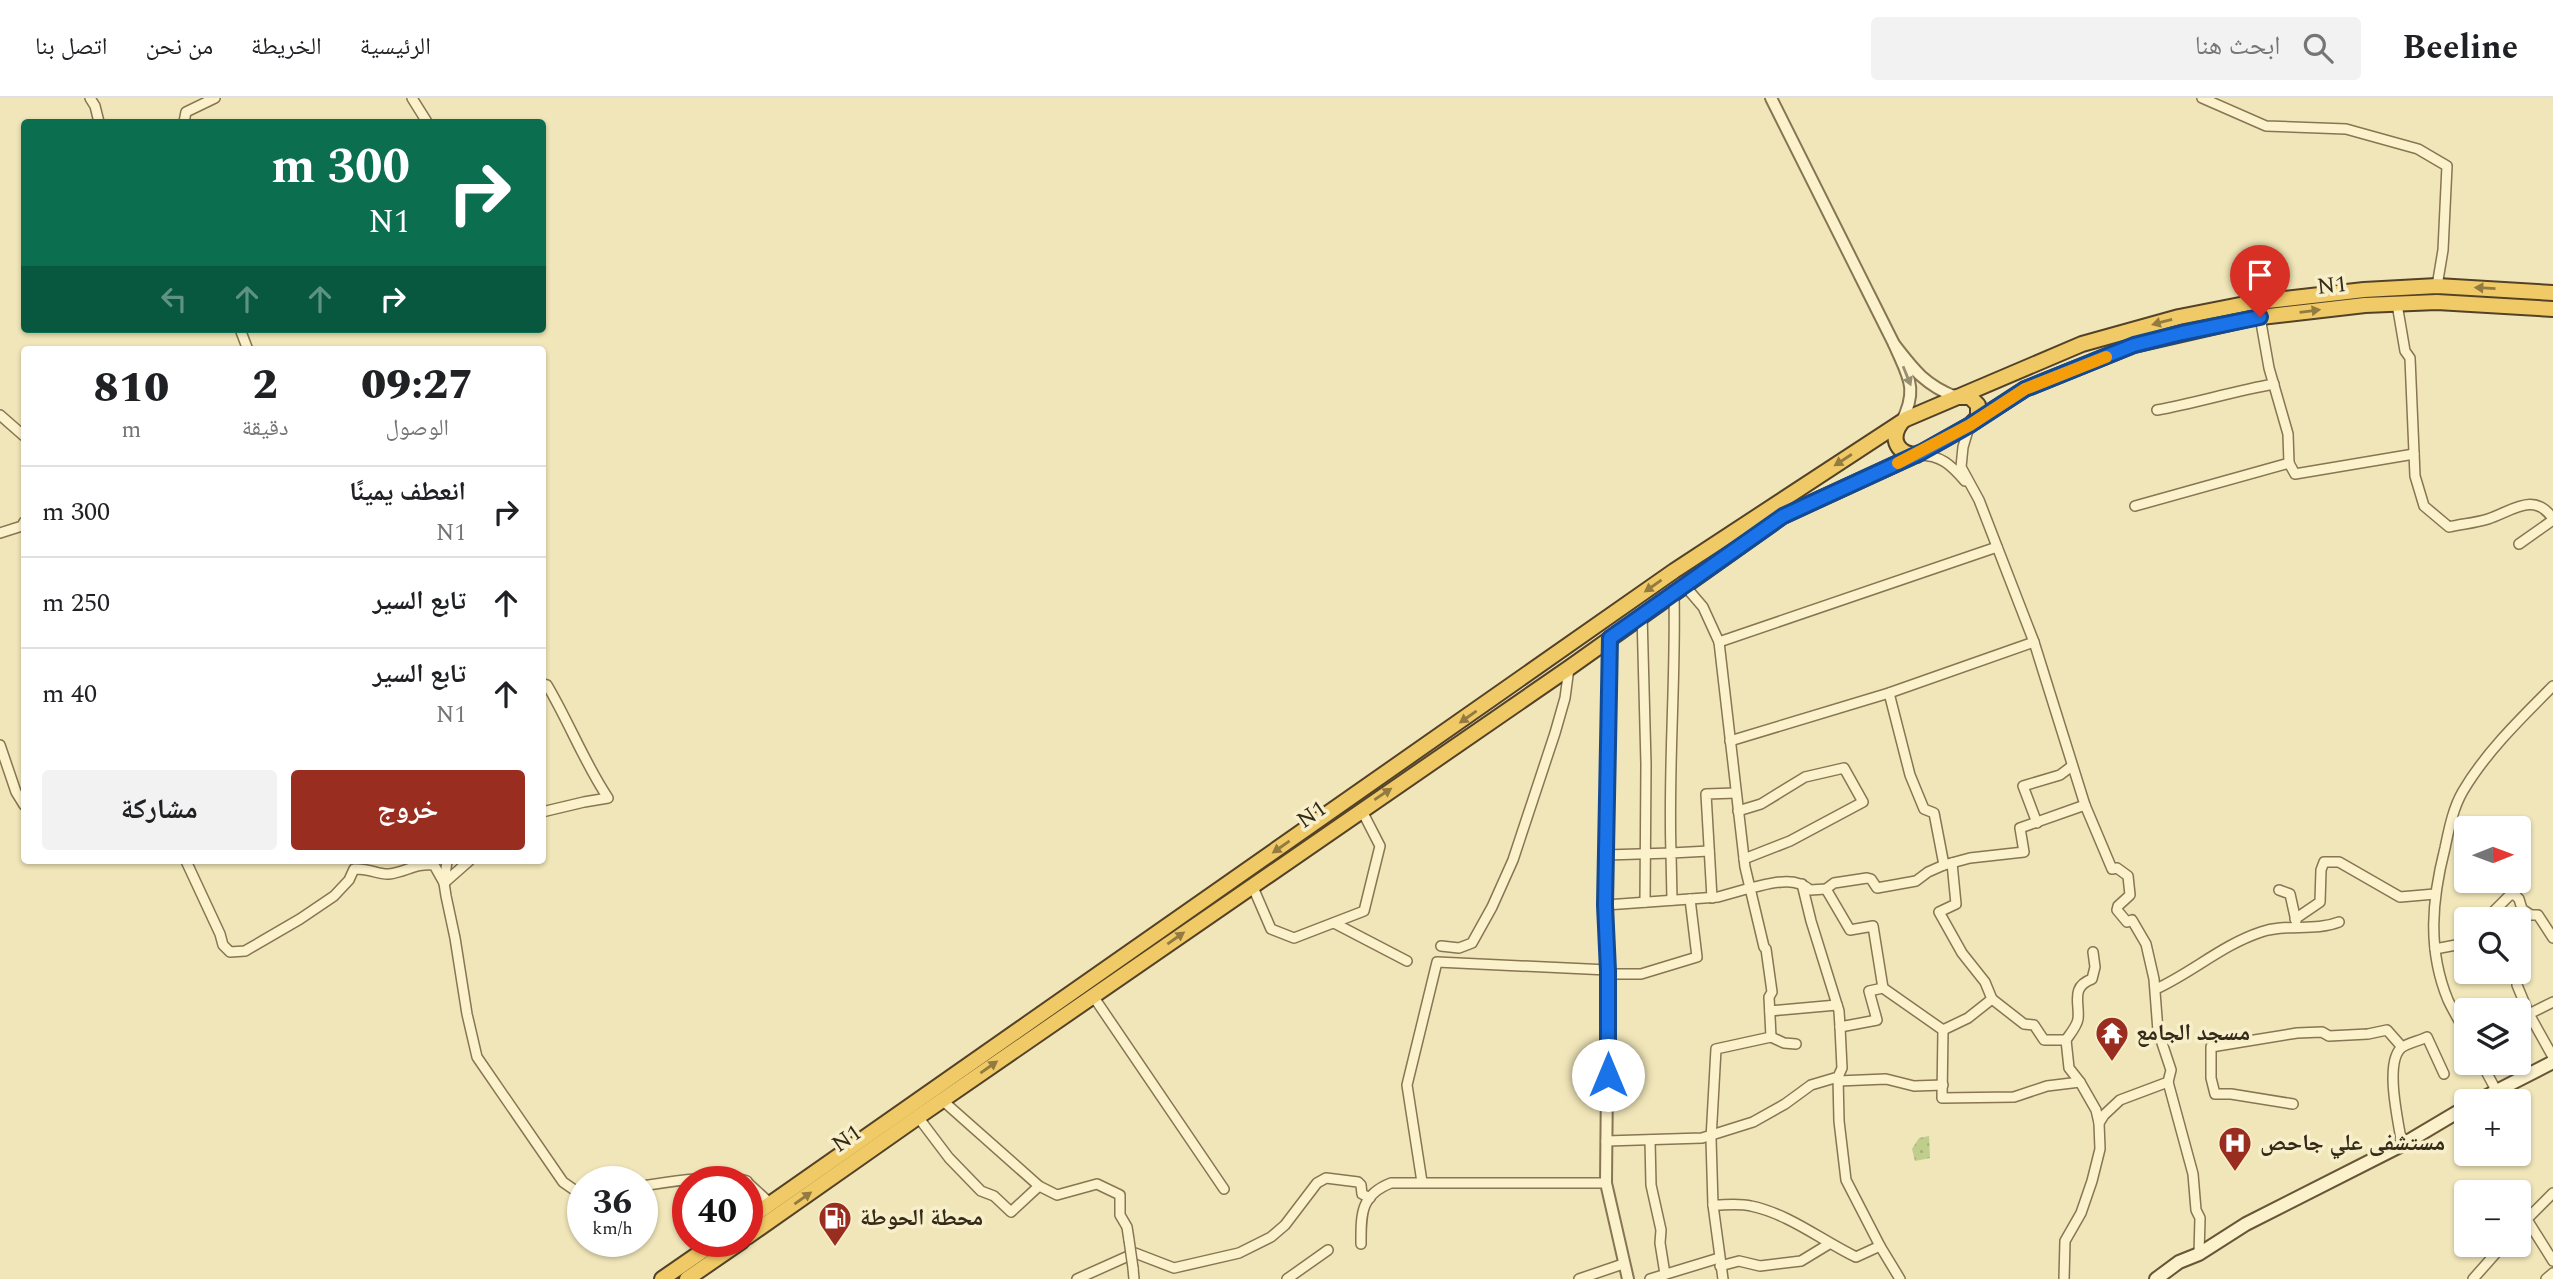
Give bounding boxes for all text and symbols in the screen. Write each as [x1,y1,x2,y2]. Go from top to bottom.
search box [1871,17,2361,80]
text: Beeline [2403,23,2518,73]
text: ابحث هنا [2195,26,2281,66]
text: اتصل بنا [35,29,107,65]
text: من نحن [145,29,213,65]
text: الخريطة [251,29,322,65]
text: الرئيسية [360,29,431,65]
icon: search [2299,29,2337,67]
text: 300 m [271,130,410,205]
icon: right [434,147,525,238]
text: N1 [368,198,410,247]
pin [2230,245,2290,317]
icon: arrive [2241,256,2279,294]
street label: N1 [2315,267,2349,305]
icon: left [155,280,193,318]
icon: ahead [228,280,266,318]
icon: ahead [301,280,339,318]
icon: right [374,280,412,318]
one-way arrow [2474,283,2496,294]
one-way arrow [2299,305,2321,316]
one-way arrow [2152,317,2173,327]
text: 2 [252,354,278,417]
text: 09:27 [361,354,473,417]
text: 810 [94,357,169,420]
one-way arrow [1901,365,1912,386]
text: دقيقة [242,411,288,446]
text: الوصول [385,411,449,446]
text: m [121,413,141,448]
one-way arrow [1834,453,1852,467]
text: انعطف يمينًا [349,472,466,512]
text: 300 m [42,492,110,532]
icon: right [487,493,525,531]
text: N1 [436,516,466,551]
one-way arrow [1644,579,1662,593]
text: تابع السير [373,581,466,621]
text: 250 m [42,583,110,623]
icon: ahead [487,584,525,622]
text: تابع السير [373,654,466,694]
text: 40 m [42,674,97,714]
icon: ahead [487,675,525,713]
text: N1 [436,698,466,733]
one-way arrow [1459,710,1477,724]
button: مشاركة [42,770,277,850]
button: خروج [291,770,525,850]
one-way arrow [1374,788,1393,801]
street label: N1 [1290,792,1334,838]
north arrow [2454,816,2530,892]
map controls [2454,816,2531,1257]
one-way arrow [1272,840,1290,854]
button: search [2454,907,2531,984]
one-way arrow [1167,931,1185,945]
button: layers [2454,998,2531,1075]
temple icon: مسجد الجامع [2093,1014,2131,1063]
place label: مسجد الجامع [2136,1016,2250,1051]
position arrow [1571,1038,1645,1112]
one-way arrow [980,1060,998,1074]
button: + [2454,1089,2531,1166]
street label: N1 [825,1116,869,1162]
hospital icon: مستشفى علي جاحص [2216,1124,2254,1173]
place label: مستشفى علي جاحص [2260,1126,2445,1161]
speed limit sign: 40 [672,1166,763,1257]
text: 36 [593,1176,632,1229]
button: − [2454,1180,2531,1257]
one-way arrow [794,1191,812,1205]
fuel station icon: محطة الحوطة [816,1199,854,1248]
place label: محطة الحوطة [860,1201,983,1236]
text: km/h [592,1215,633,1242]

